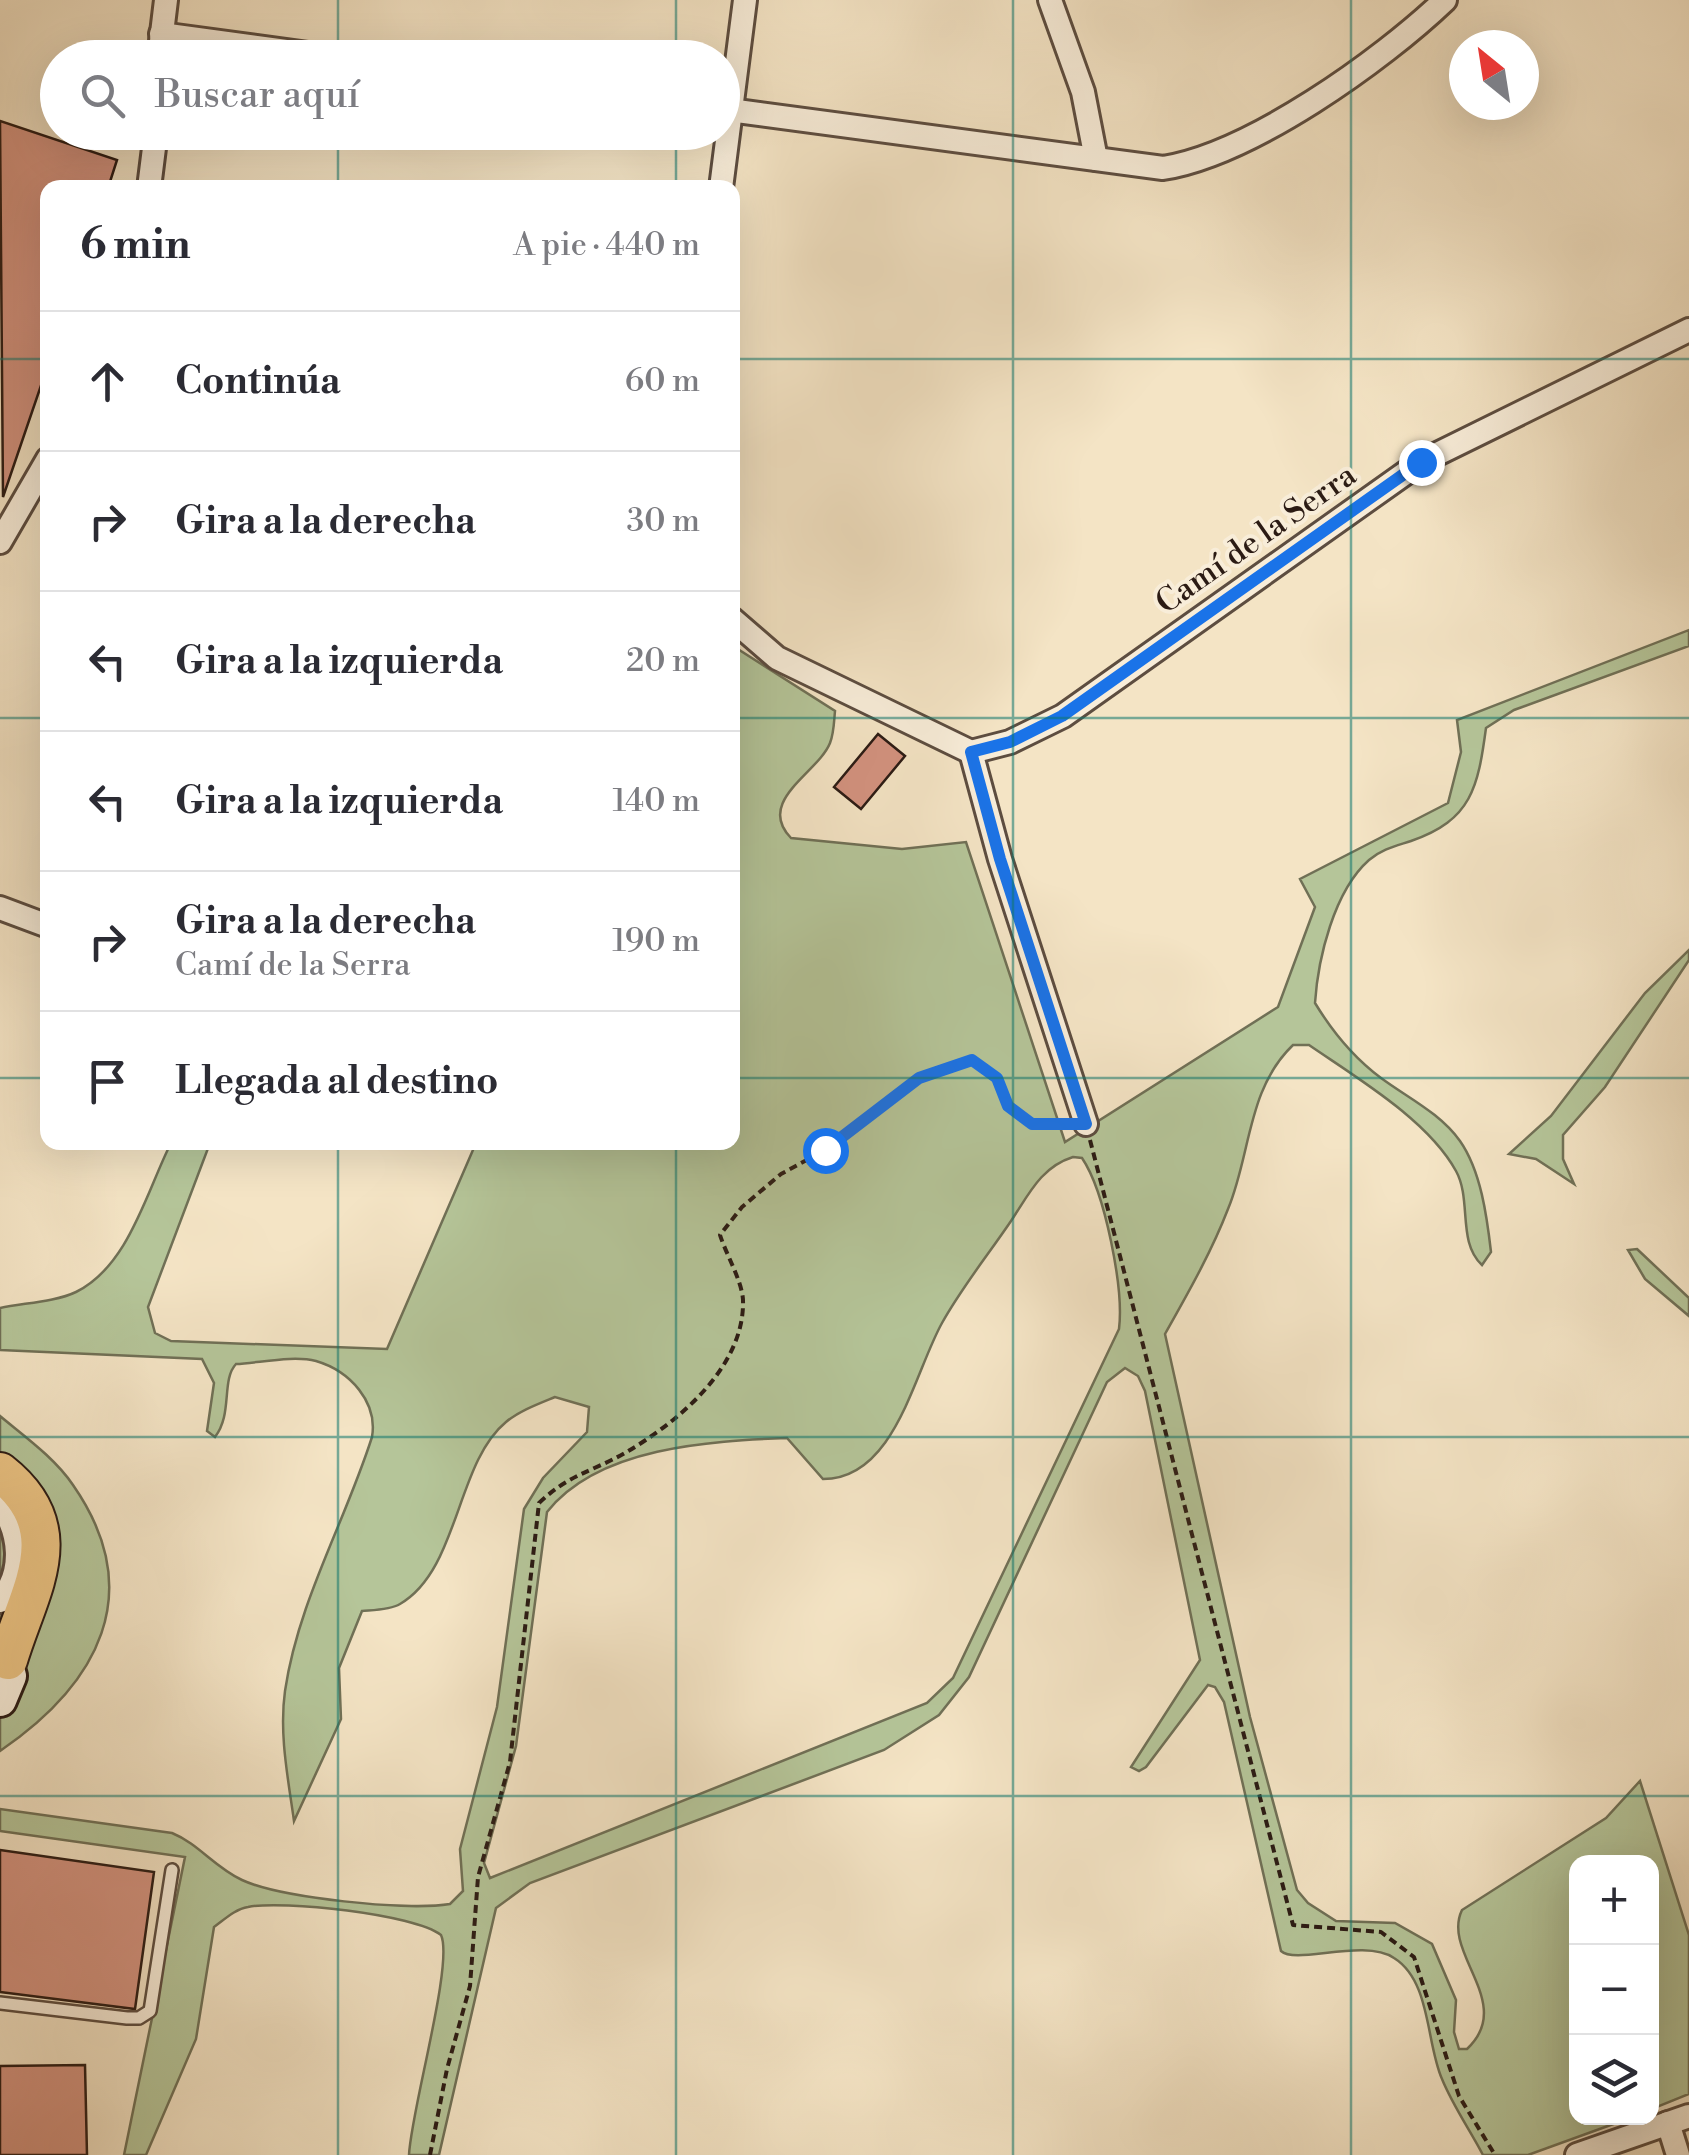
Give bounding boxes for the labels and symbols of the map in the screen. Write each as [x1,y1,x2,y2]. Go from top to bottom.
north arrow [1449,30,1539,120]
route end [1399,440,1445,486]
street label: Camí de la Serra [1148,455,1365,623]
route start [803,1128,849,1174]

